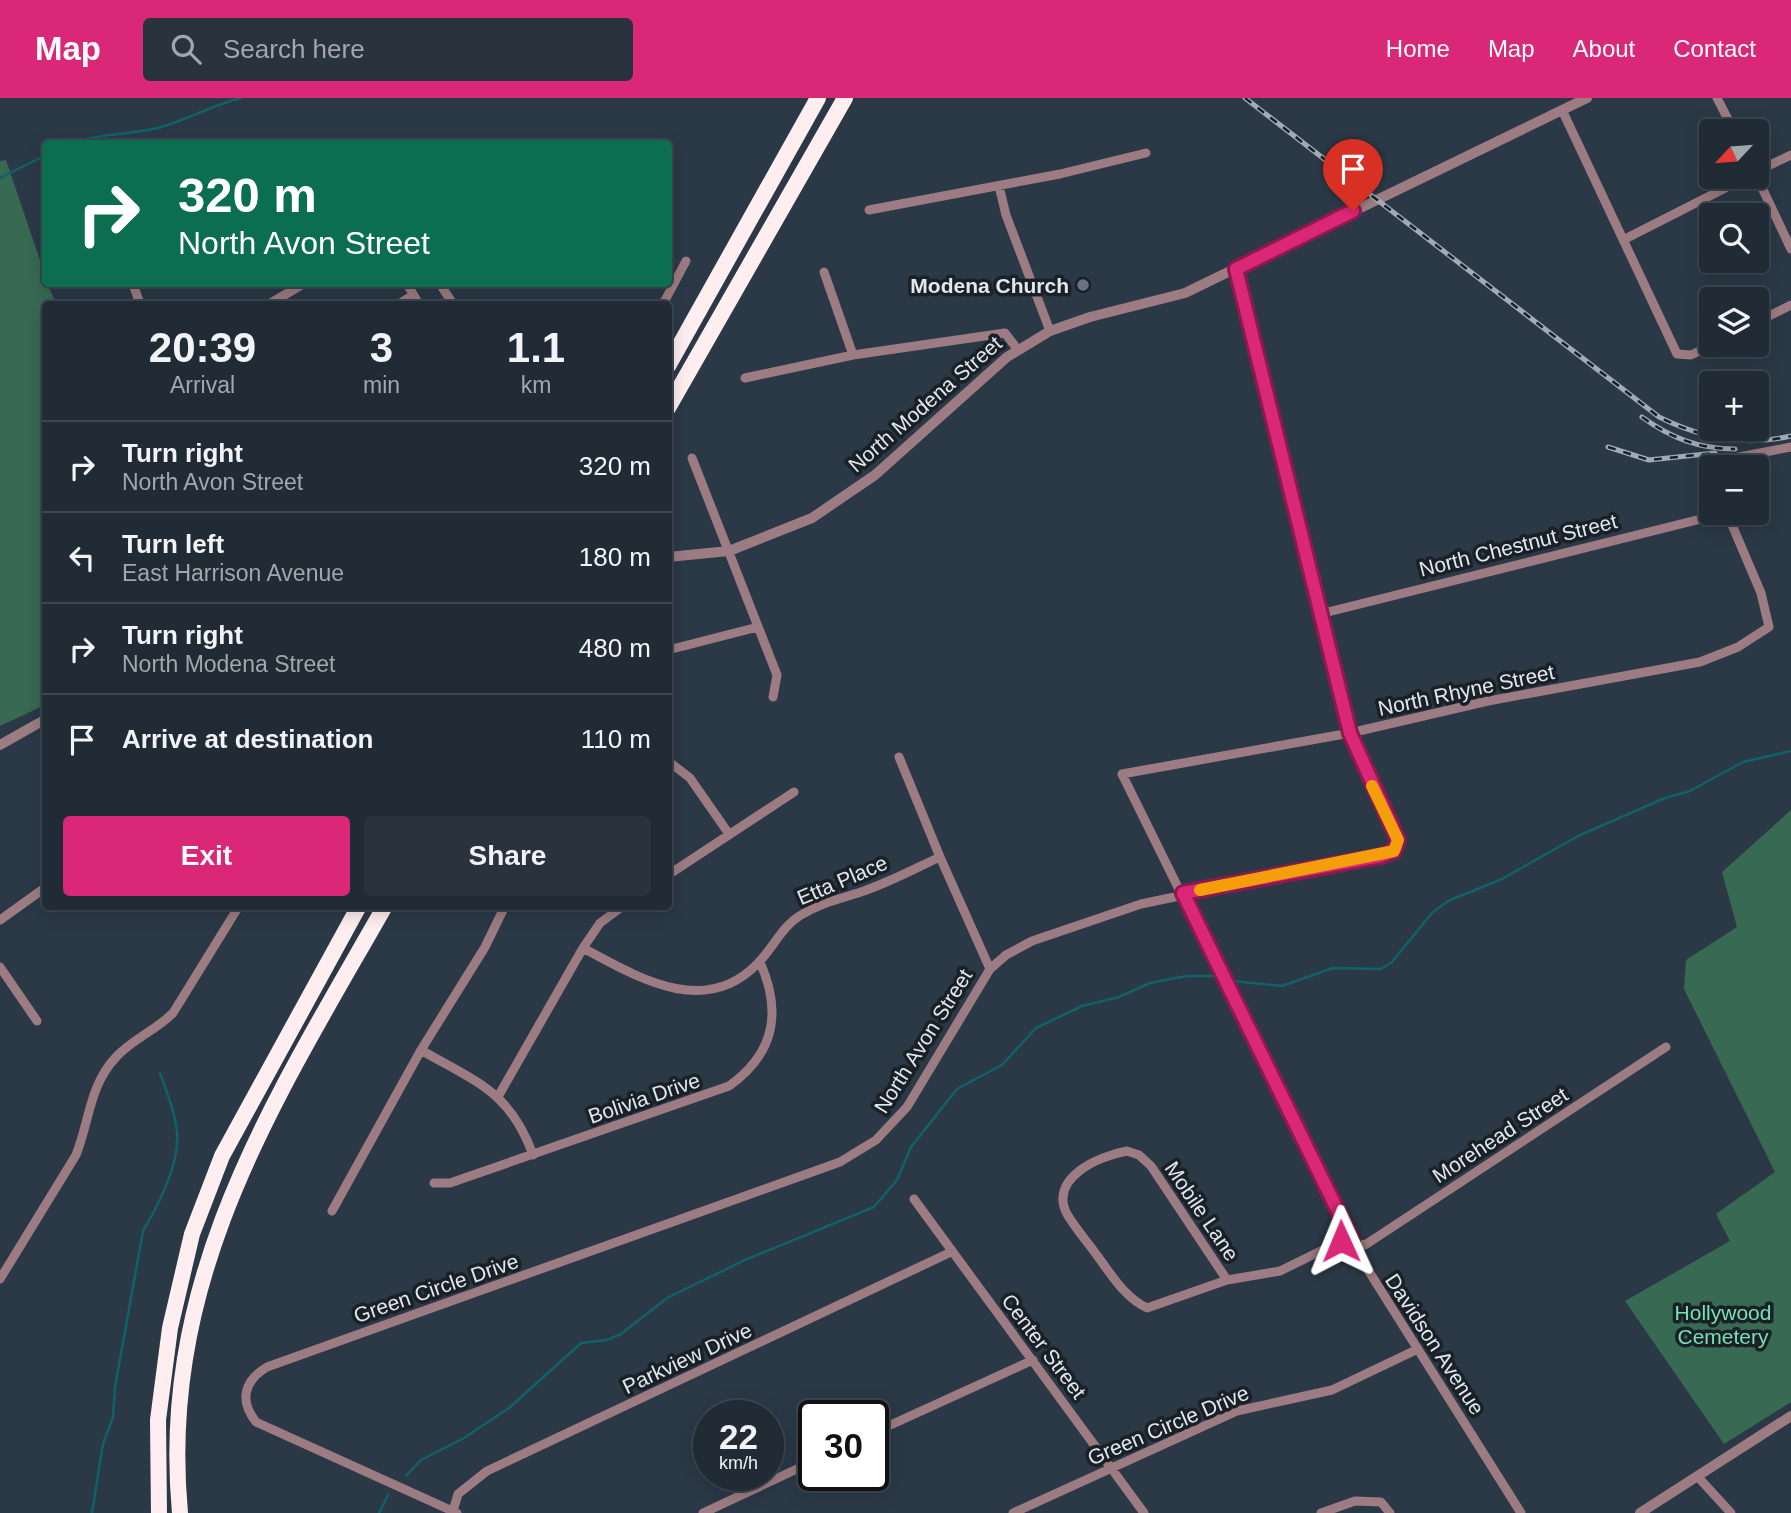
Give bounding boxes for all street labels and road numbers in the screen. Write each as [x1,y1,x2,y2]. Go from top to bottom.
street label: North Modena Street [844,331,1006,477]
street label: North Chestnut Street [1417,509,1619,581]
street label: North Rhyne Street [1376,660,1556,720]
street label: Etta Place [793,851,891,909]
street label: North Avon Street [869,965,977,1117]
street label: Bolivia Drive [585,1068,703,1128]
street label: Morehead Street [1428,1083,1572,1187]
street label: Mobile Lane [1160,1157,1244,1265]
street label: Green Circle Drive [351,1249,521,1327]
street label: Davidson Avenue [1381,1269,1489,1419]
street label: Center Street [997,1289,1091,1403]
street label: Parkview Drive [619,1318,755,1398]
street label: Green Circle Drive [1084,1381,1252,1469]

